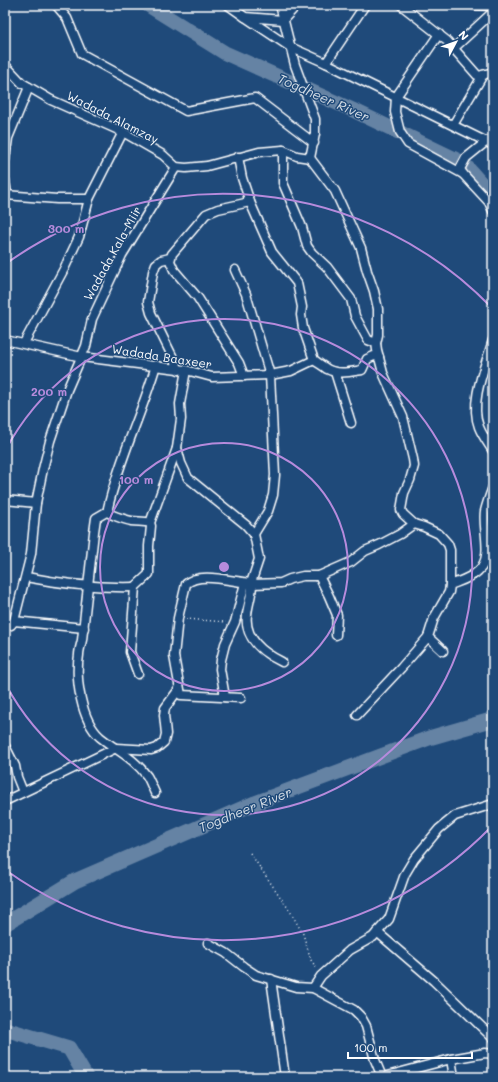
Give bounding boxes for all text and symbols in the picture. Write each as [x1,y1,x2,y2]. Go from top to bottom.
north arrow [436,22,476,62]
text: N [456,27,472,43]
water label: Togdheer River [276,69,373,125]
street label: Wadada Alamzay [64,87,162,147]
street label: Wadada Kala-Miir [79,203,145,303]
text: 300 m [48,220,84,236]
street label: Wadada Baaxeer [111,340,213,372]
text: 200 m [31,383,67,399]
text: 100 m [119,471,153,487]
centre of rings [217,560,231,574]
water label: Togdheer River [196,782,294,835]
scale bar [348,1034,472,1060]
text: 100 m [354,1039,388,1055]

